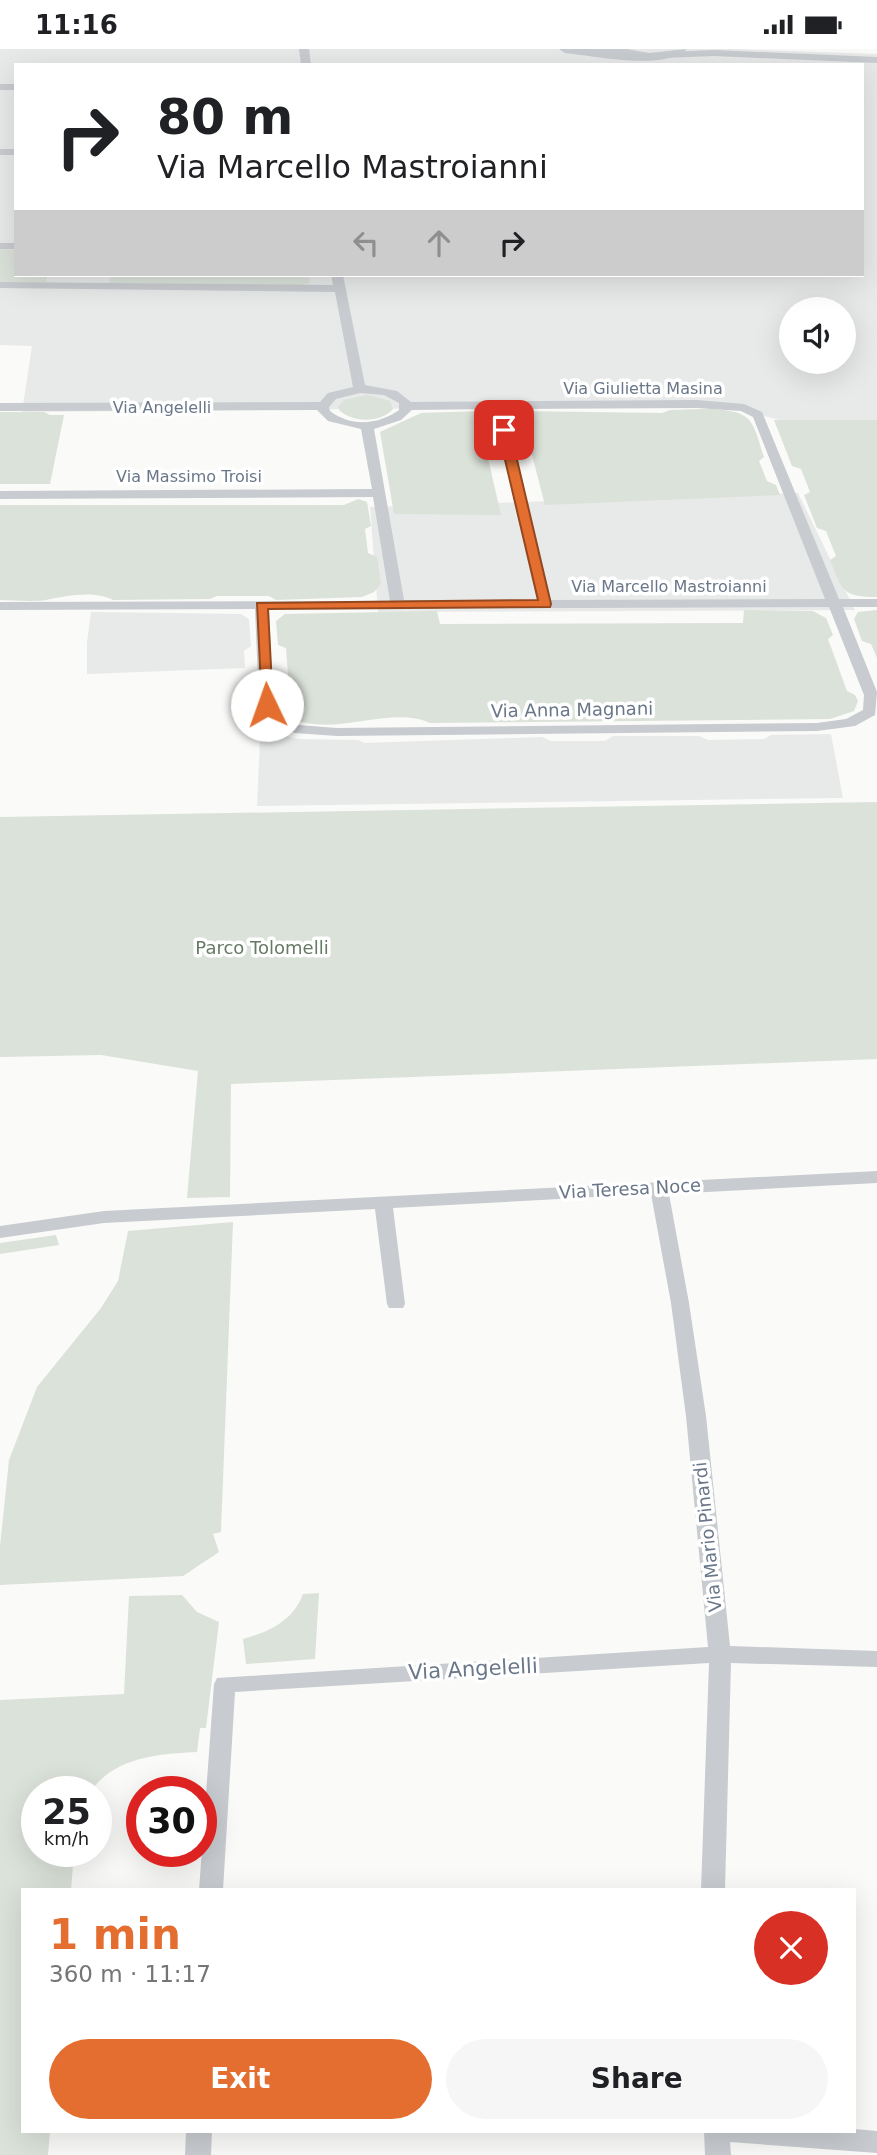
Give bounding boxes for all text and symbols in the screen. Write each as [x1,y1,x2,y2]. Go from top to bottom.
text: 11:16 [35,10,118,40]
text: 80 m [157,89,293,146]
icon: right [42,91,133,182]
text: Via Marcello Mastroianni [157,148,548,186]
icon: left [347,224,385,262]
icon: ahead [420,224,458,262]
icon: right [493,224,531,262]
map controls [779,297,856,374]
button: sound [779,297,856,374]
street label: Via Giulietta Masina [563,379,723,398]
street label: Via Angelelli [113,398,211,417]
pin [474,400,534,460]
icon: arrive [485,411,523,449]
street label: Via Massimo Troisi [116,467,262,486]
street label: Via Marcello Mastroianni [571,577,767,596]
position arrow [230,668,304,742]
street label: Via Anna Magnani [491,698,653,721]
park label: Parco Tolomelli [195,937,329,958]
street label: Via Teresa Noce [558,1174,702,1203]
street label: Via Mario Pinardi [689,1461,726,1613]
street label: Via Angelelli [408,1654,538,1684]
speed limit sign: 30 [126,1776,217,1867]
text: 25 [42,1792,91,1832]
text: km/h [44,1828,89,1849]
text: 1 min [49,1910,181,1959]
button: close [754,1911,828,1985]
text: 360 m · 11:17 [49,1961,211,1987]
button: Exit [49,2039,432,2119]
button: Share [446,2039,828,2119]

